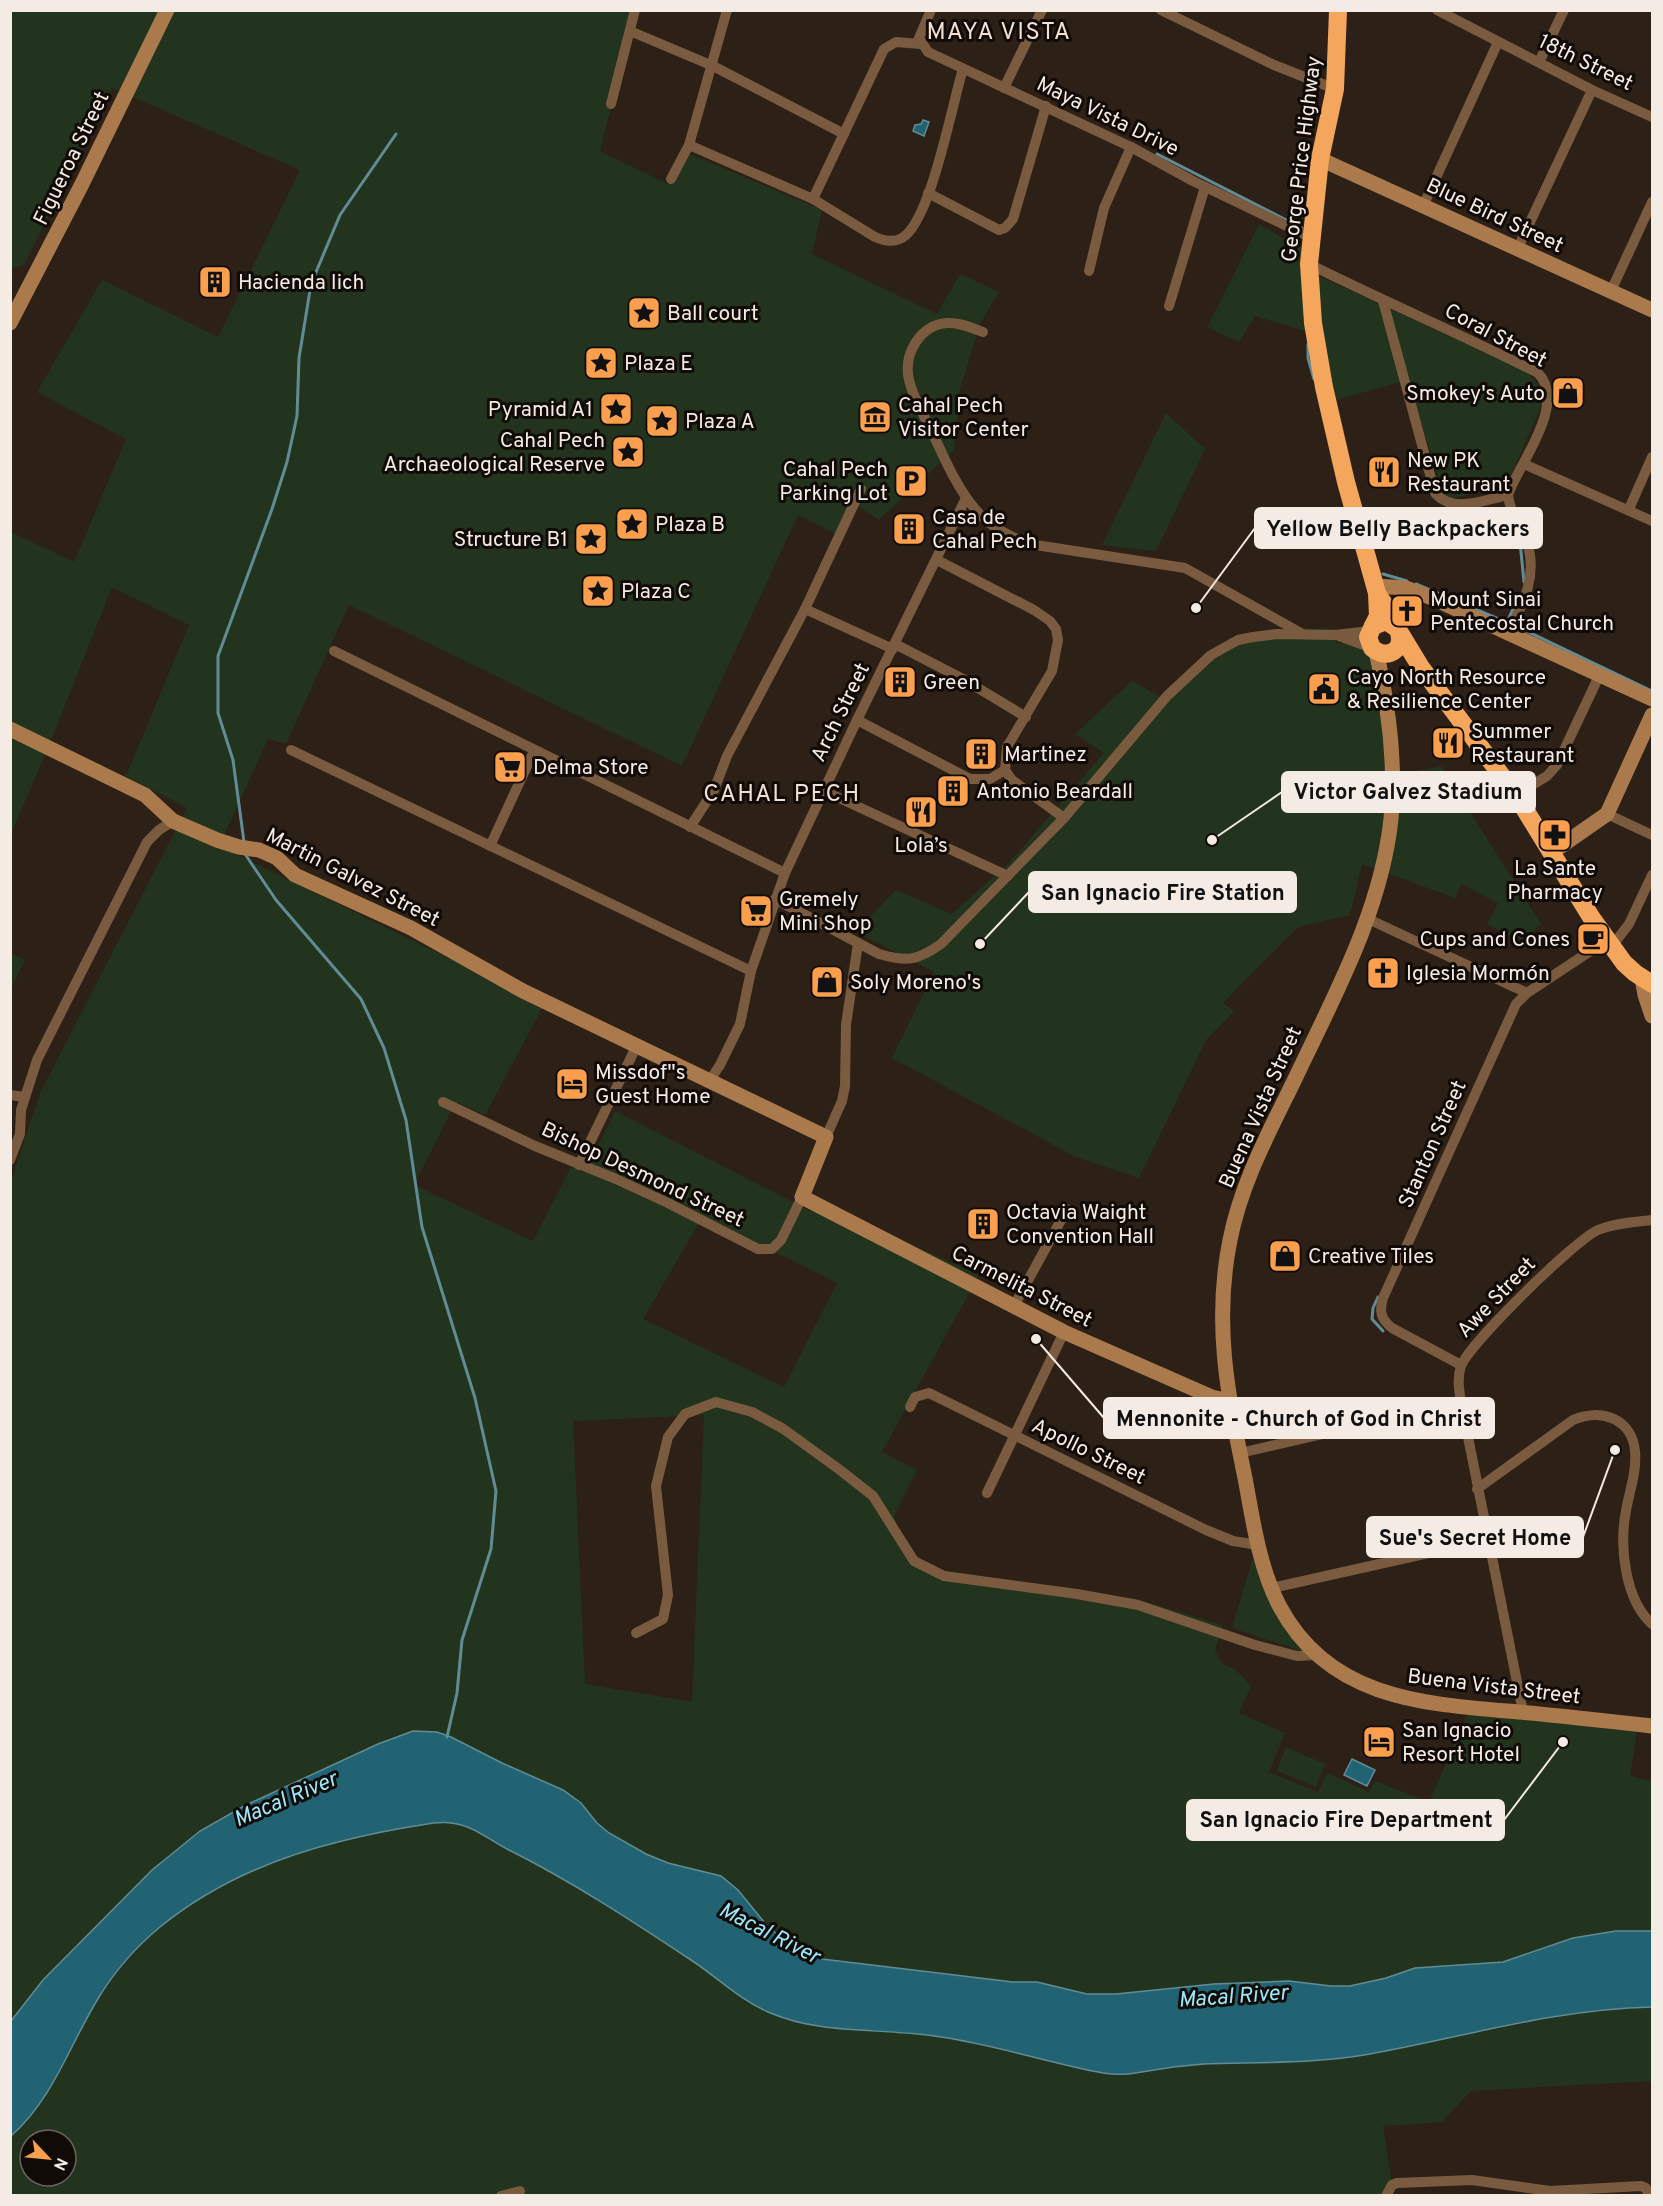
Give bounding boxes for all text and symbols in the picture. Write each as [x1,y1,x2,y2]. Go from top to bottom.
district label: MAYA VISTA [926,18,1072,48]
street label: 18th Street [1533,29,1637,98]
street label: George Price Highway [1276,55,1329,264]
street label: Maya Vista Drive [1032,71,1183,164]
street label: Figueroa Street [28,87,116,230]
street label: Blue Bird Street [1421,173,1567,260]
building icon: Hacienda Iich [197,264,233,300]
place label: Hacienda Iich [238,270,364,297]
place icon: Ball court [626,295,662,331]
street label: Coral Street [1439,298,1551,375]
place label: Ball court [667,301,759,328]
place icon: Plaza E [583,345,619,381]
place label: Plaza E [624,351,693,378]
shop icon: Smokey's Auto [1550,375,1586,411]
place label: Smokey's Auto [1406,381,1545,408]
place icon: Pyramid A1 [598,391,634,427]
place label: Cahal Pech Visitor Center [898,393,1029,444]
place label: Pyramid A1 [488,397,593,424]
museum icon: Cahal Pech Visitor Center [857,399,893,435]
place icon: Plaza A [644,403,680,439]
place label: Plaza A [685,409,755,436]
place label: Cahal Pech Archaeological Reserve [383,428,605,479]
place icon: Cahal Pech Archaeological Reserve [610,434,646,470]
place label: New PK Restaurant [1407,448,1510,499]
restaurant icon: New PK Restaurant [1366,454,1402,490]
place label: Cahal Pech Parking Lot [779,457,888,508]
parking icon: Cahal Pech Parking Lot [893,463,929,499]
place label: Casa de Cahal Pech [932,505,1037,556]
place icon: Plaza B [614,506,650,542]
callout: Yellow Belly Backpackers [1255,508,1542,548]
building icon: Casa de Cahal Pech [891,511,927,547]
place label: Plaza B [655,512,725,539]
text: Yellow Belly Backpackers [1266,517,1530,544]
place icon: Structure B1 [573,521,609,557]
place label: Structure B1 [454,527,568,554]
place icon: Plaza C [580,573,616,609]
place label: Plaza C [621,579,691,606]
place label: Mount Sinai Pentecostal Church [1430,587,1614,638]
church icon: Mount Sinai Pentecostal Church [1389,593,1425,629]
street label: Arch Street [806,659,877,767]
building icon: Green [882,664,918,700]
place label: Cayo North Resource & Resilience Center [1347,665,1546,716]
place label: Green [923,670,980,697]
public building icon: Cayo North Resource & Resilience Center [1306,671,1342,707]
place label: Summer Restaurant [1471,719,1574,770]
restaurant icon: Summer Restaurant [1430,725,1466,761]
building icon: Martinez [963,736,999,772]
place label: Martinez [1004,742,1087,769]
supermarket icon: Delma Store [492,749,528,785]
place label: Delma Store [533,755,648,782]
callout: Victor Galvez Stadium [1282,772,1535,812]
building icon: Antonio Beardall [935,773,971,809]
place label: Antonio Beardall [976,779,1133,806]
district label: CAHAL PECH [703,780,861,810]
text: Victor Galvez Stadium [1294,780,1523,807]
restaurant icon: Lola’s [903,794,939,830]
pharmacy icon: La Sante Pharmacy [1537,817,1573,853]
street label: Martin Galvez Street [261,823,444,934]
place label: Lola’s [894,833,948,860]
place label: La Sante Pharmacy [1507,856,1603,907]
callout: San Ignacio Fire Station [1029,872,1296,912]
text: San Ignacio Fire Station [1041,881,1285,908]
place label: Gremely Mini Shop [779,887,872,938]
supermarket icon: Gremely Mini Shop [738,893,774,929]
cafe icon: Cups and Cones [1575,921,1611,957]
place label: Cups and Cones [1419,927,1570,954]
church icon: Iglesia Mormón [1365,955,1401,991]
place label: Iglesia Mormón [1406,961,1550,988]
shop icon: Soly Moreno's [809,964,845,1000]
place label: Soly Moreno's [850,970,981,997]
street label: Buena Vista Street [1214,1023,1309,1193]
place label: Missdof"s Guest Home [595,1060,711,1111]
hotel icon: Missdof"s Guest Home [554,1066,590,1102]
street label: Stanton Street [1393,1077,1474,1213]
street label: Bishop Desmond Street [537,1116,748,1234]
place label: Octavia Waight Convention Hall [1006,1200,1154,1251]
building icon: Octavia Waight Convention Hall [965,1206,1001,1242]
shop icon: Creative Tiles [1267,1238,1303,1274]
street label: Carmelita Street [946,1240,1096,1334]
place label: Creative Tiles [1308,1244,1434,1271]
street label: Awe Street [1452,1252,1542,1344]
callout: Mennonite - Church of God in Christ [1104,1398,1494,1438]
text: Mennonite - Church of God in Christ [1116,1407,1482,1434]
street label: Apollo Street [1027,1413,1150,1492]
callout: Sue's Secret Home [1367,1517,1583,1557]
text: Sue's Secret Home [1379,1526,1571,1553]
street label: Buena Vista Street [1406,1663,1582,1712]
place label: San Ignacio Resort Hotel [1402,1718,1520,1769]
hotel icon: San Ignacio Resort Hotel [1361,1724,1397,1760]
water label: Macal River [230,1766,343,1834]
callout: San Ignacio Fire Department [1187,1800,1504,1840]
text: San Ignacio Fire Department [1199,1808,1493,1835]
water label: Macal River [714,1897,825,1972]
water label: Macal River [1177,1980,1291,2015]
north arrow [18,2128,78,2188]
text: N [48,2154,71,2173]

